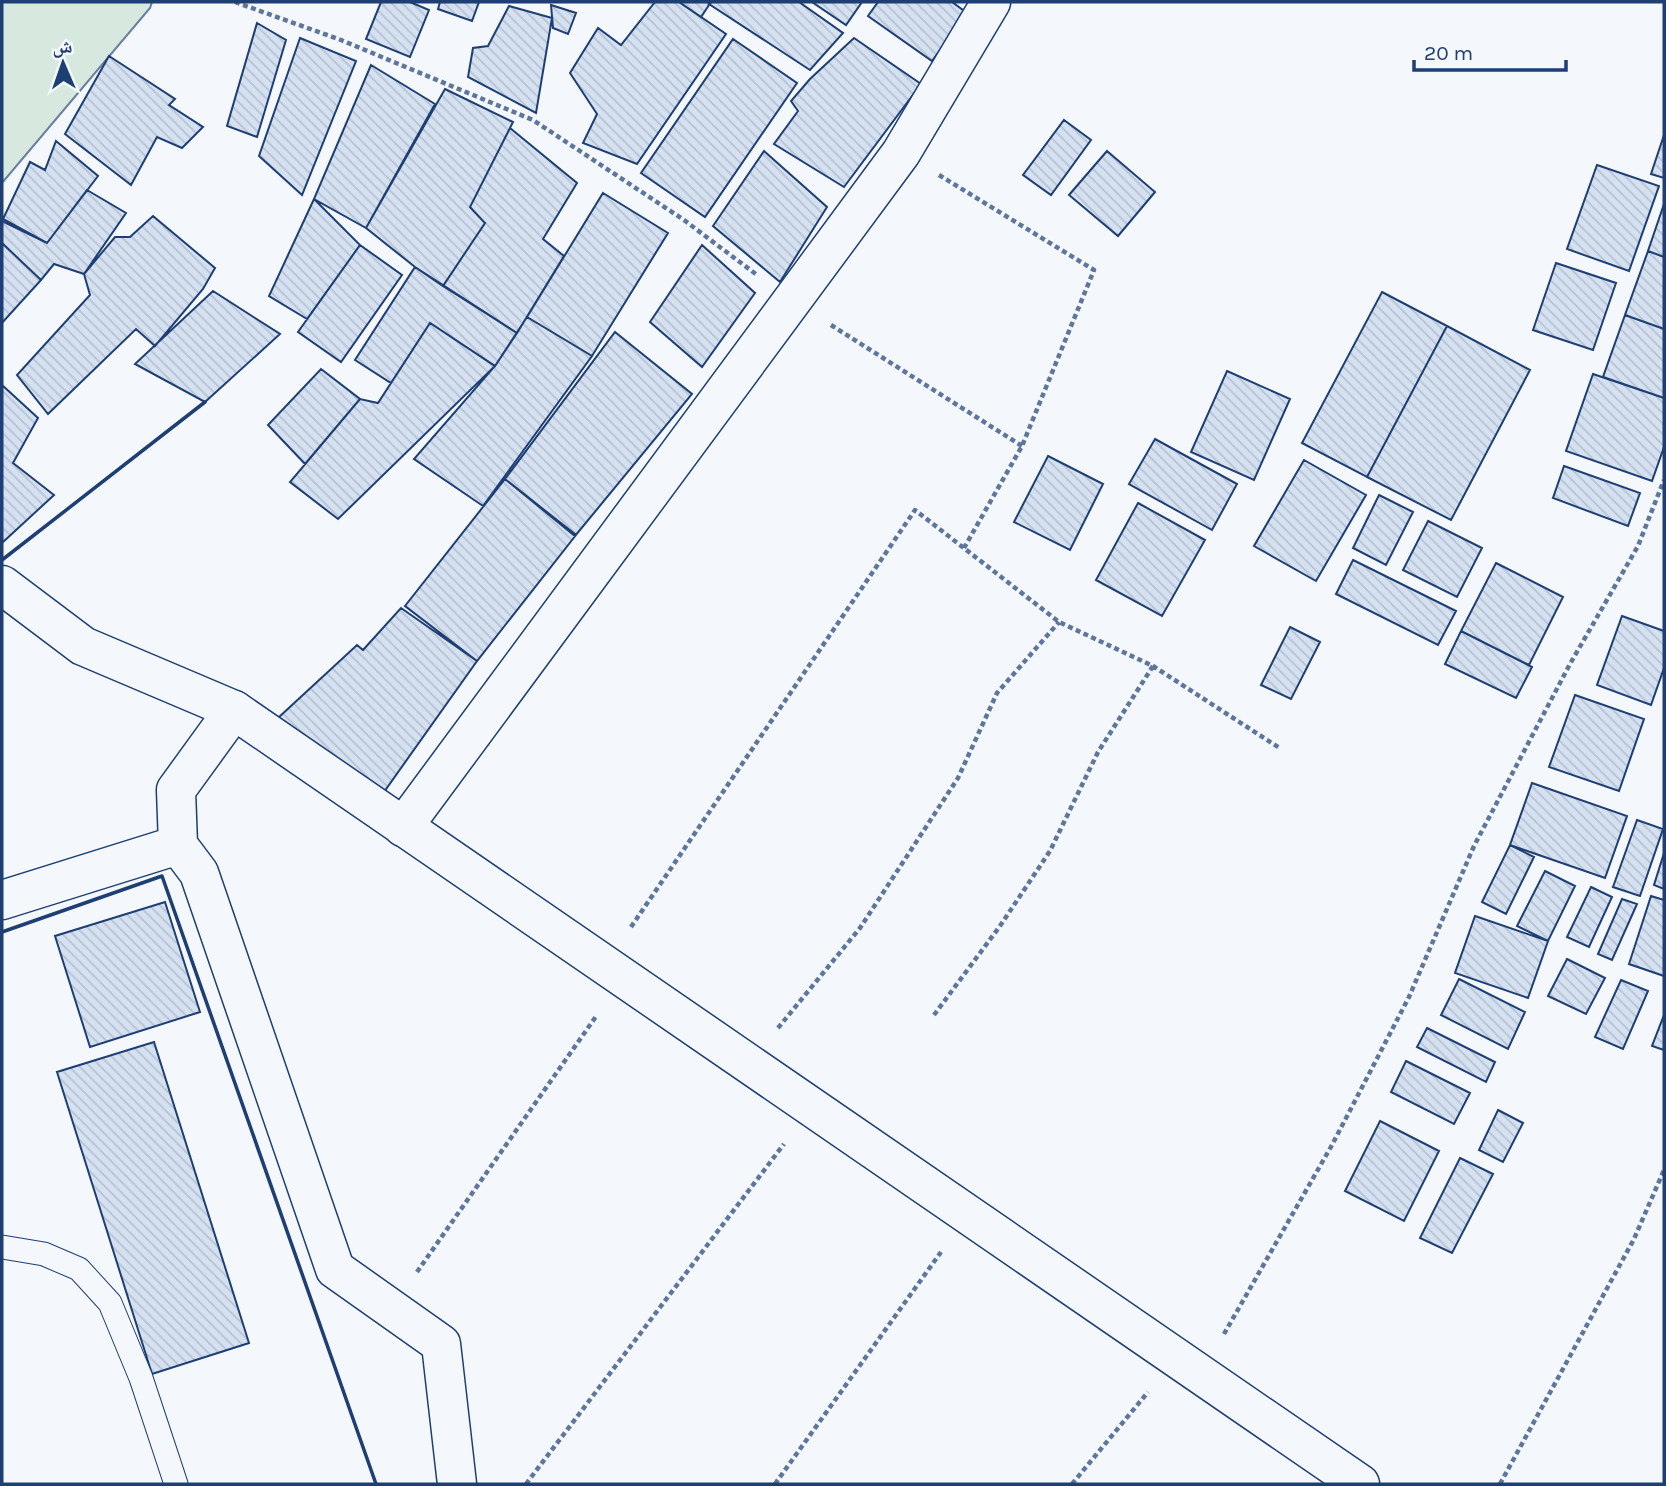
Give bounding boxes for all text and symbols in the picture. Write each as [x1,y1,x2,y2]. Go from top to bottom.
north arrow [28,28,98,98]
scale bar [1414,28,1566,72]
text: ش [52,36,73,58]
text: 20 m [1424,41,1473,65]

